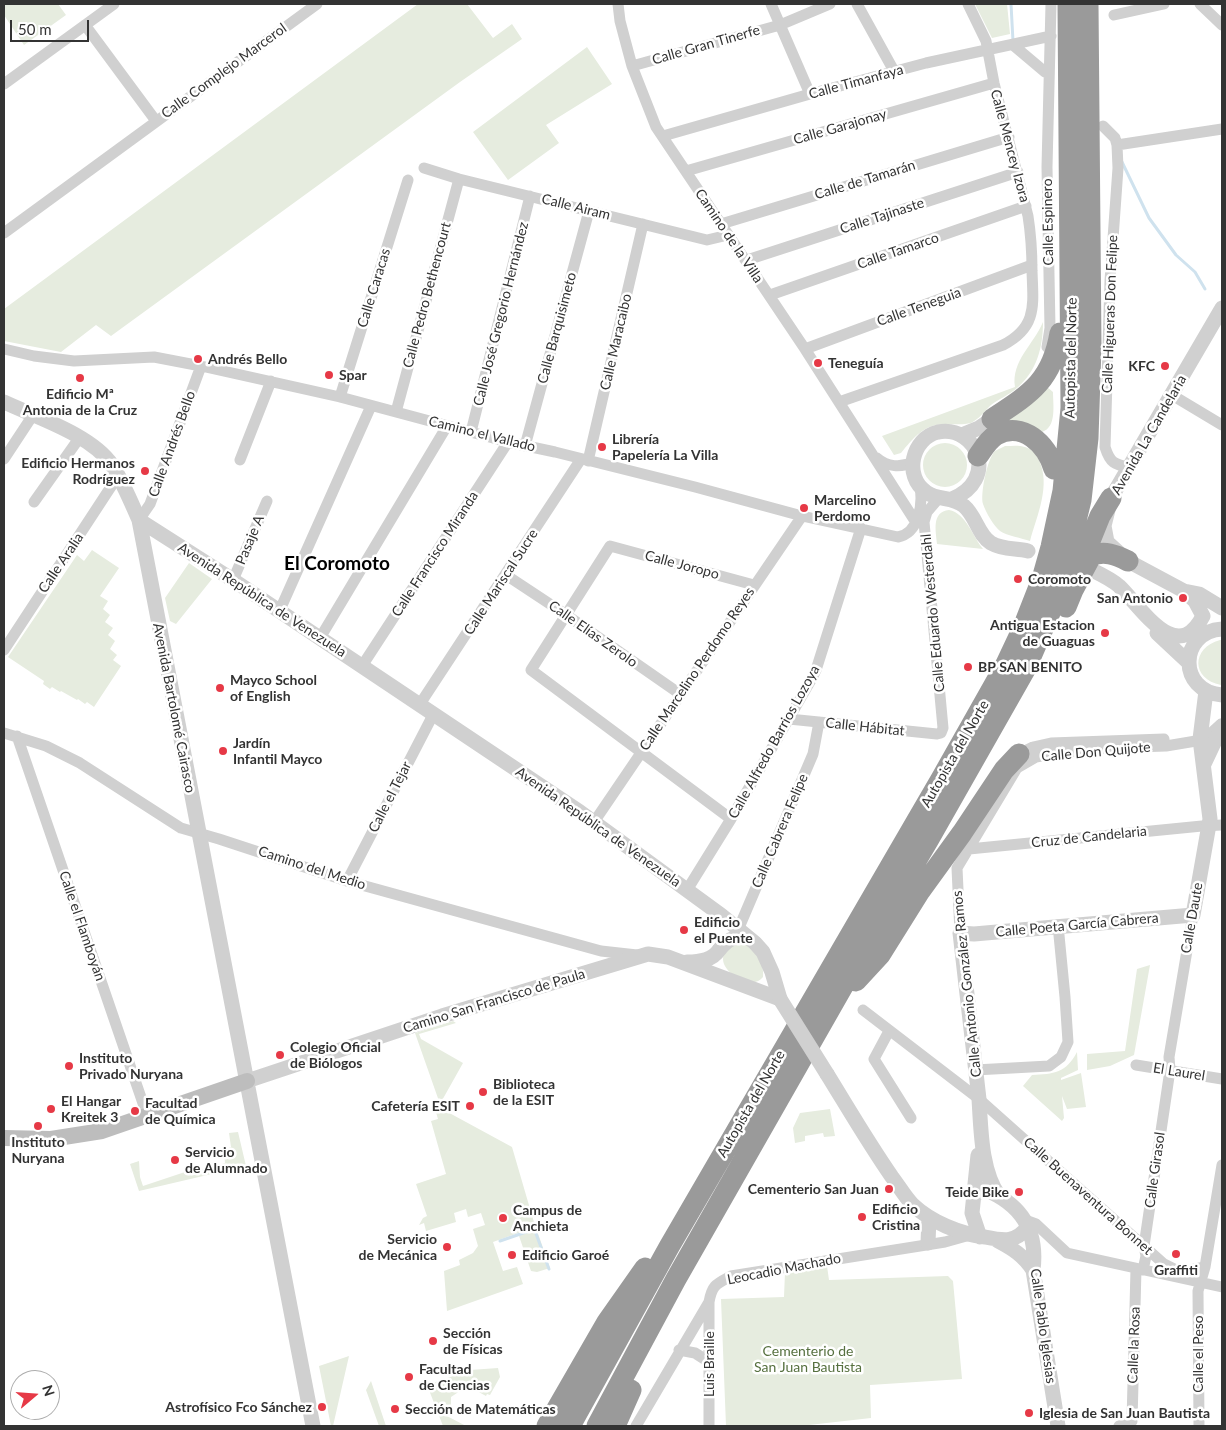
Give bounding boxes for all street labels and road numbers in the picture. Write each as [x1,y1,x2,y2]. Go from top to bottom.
street label: Calle Complejo Marcerol [158,20,290,122]
street label: Calle Gran Tinerfe [650,22,762,68]
street label: Calle Timanfaya [807,61,905,103]
street label: Calle Mencey Izora [987,88,1033,204]
street label: Calle Garajonay [791,106,889,148]
street label: Calle de Tamarán [813,157,917,203]
street label: Calle Espinero [1039,178,1057,266]
street label: Camino de la Villa [691,186,767,286]
street label: Calle Airam [540,190,612,224]
street label: Calle Tajinaste [838,194,926,238]
street label: Calle Pedro Bethencourt [399,220,455,370]
street label: Calle José Gregorio Hernández [470,220,532,408]
street label: Calle Tamarco [855,229,941,273]
street label: Calle Higueras Don Felipe [1099,235,1121,393]
street label: Calle Caracas [354,246,394,330]
street label: Calle Barquisimeto [534,270,580,386]
street label: Calle Teneguia [875,284,963,330]
street label: Calle Maracaibo [597,292,635,392]
street label: Autopista del Norte [1062,297,1080,419]
street label: Avenida La Candelaria [1108,372,1190,498]
street label: Calle Andrés Bello [145,389,199,499]
street label: Camino el Vallado [427,413,537,455]
street label: Calle Francisco Miranda [388,488,482,620]
street label: Pasaje A [232,513,268,567]
street label: Calle Mariscal Sucre [461,526,541,638]
street label: Calle Aralia [35,530,87,596]
street label: Calle Eduardo Westerdahl [918,533,948,693]
street label: Avenida República de Venezuela [175,539,349,661]
street label: Calle Joropo [643,547,721,583]
street label: Calle Marcelino Perdomo Reyes [636,584,758,754]
street label: Calle Elías Zerolo [545,597,641,671]
street label: Avenida Bartolomé Cairasco [149,622,199,794]
street label: Calle Alfredo Barrios Lozoya [725,662,823,822]
street label: Autopista del Norte [918,697,992,811]
street label: Calle Hábitat [825,714,905,740]
street label: Calle Don Quijote [1041,739,1151,765]
street label: Calle el Tejar [365,759,415,835]
street label: Avenida República de Venezuela [512,763,684,891]
street label: Calle Cabrera Felipe [748,771,812,891]
street label: Cruz de Candelaria [1030,823,1148,851]
street label: Camino del Medio [256,843,368,893]
street label: Calle el Flamboyán [55,869,109,983]
street label: Calle Daute [1178,881,1206,955]
street label: Calle Antonio González Ramos [949,890,985,1078]
street label: Calle Poeta García Cabrera [995,910,1159,940]
street label: Camino San Francisco de Paula [401,965,587,1037]
street label: Autopista del Norte [714,1047,788,1161]
street label: El Laurel [1152,1060,1206,1084]
street label: Calle Girasol [1141,1131,1169,1209]
street label: Calle Buenaventura Bonnet [1020,1134,1156,1258]
street label: Leocadio Machado [726,1250,842,1288]
street label: Calle Pablo Iglesias [1027,1267,1059,1385]
street label: Calle la Rosa [1124,1306,1144,1384]
street label: Calle el Peso [1190,1315,1206,1393]
street label: Luis Braille [701,1331,717,1397]

